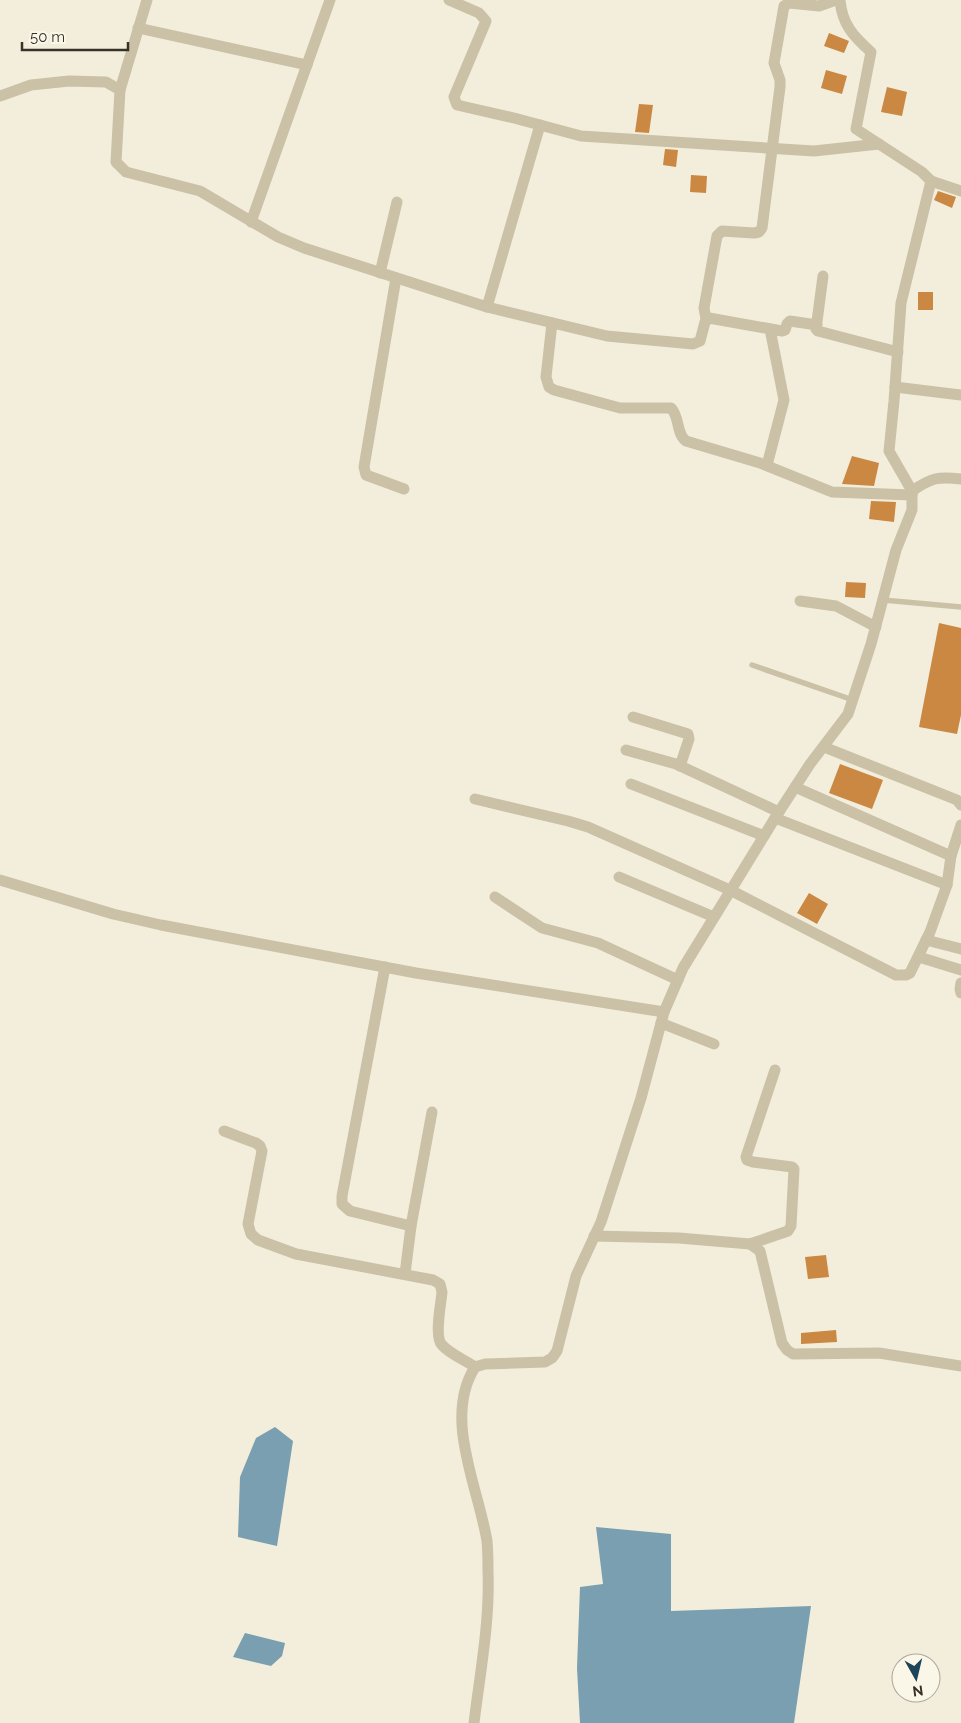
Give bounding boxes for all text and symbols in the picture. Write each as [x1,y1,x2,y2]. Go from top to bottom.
scale bar [22,20,129,52]
text: 50 m [30,28,65,46]
north arrow [891,1653,941,1703]
text: N [911,1682,924,1700]

